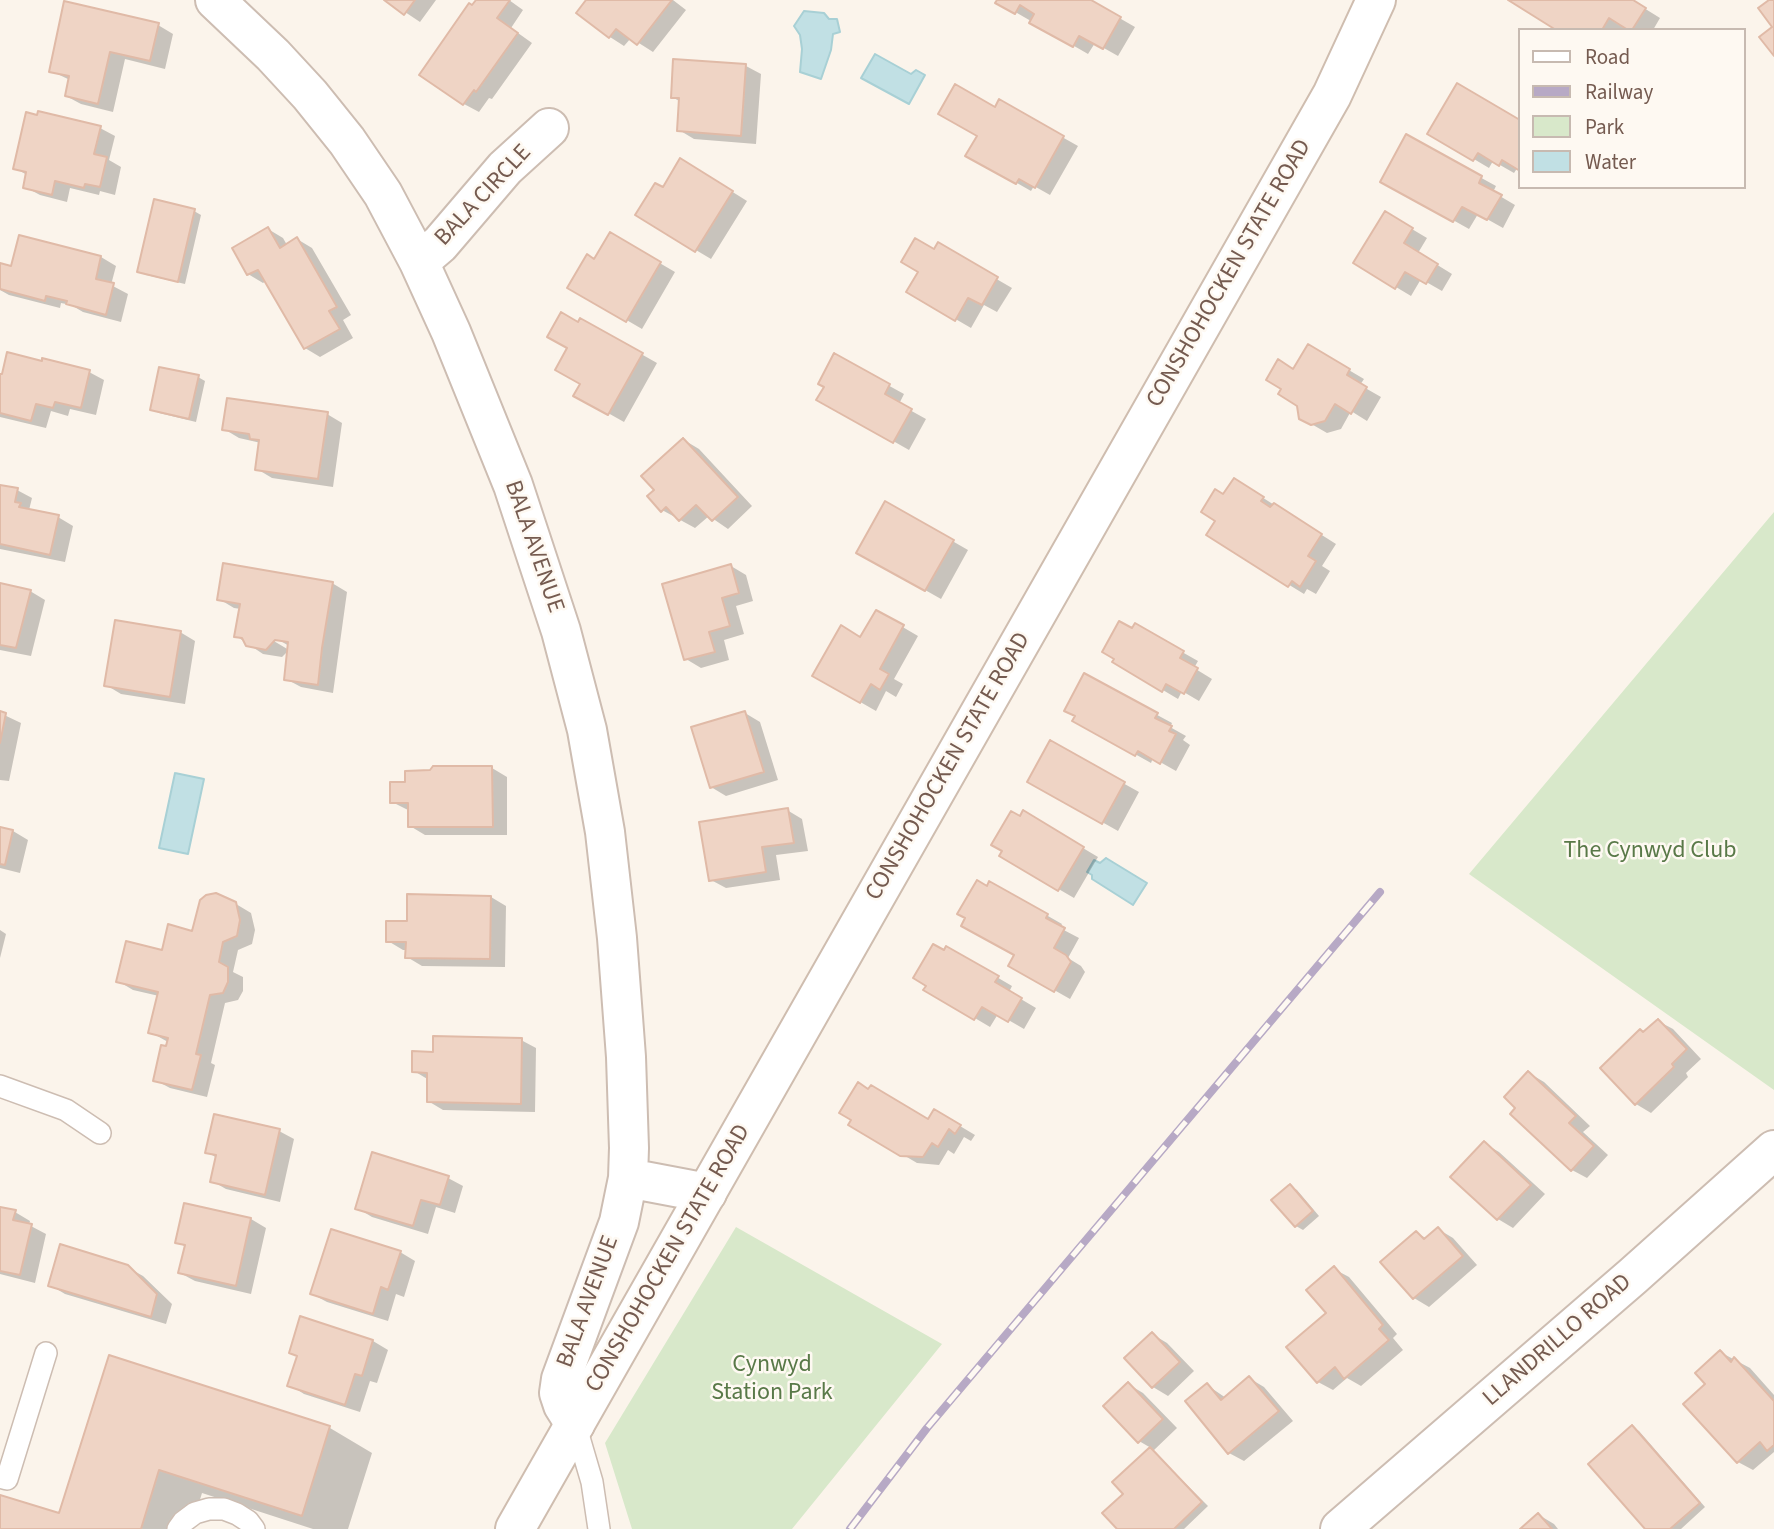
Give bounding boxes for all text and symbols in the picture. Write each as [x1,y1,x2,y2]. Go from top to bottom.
legend [1518,28,1746,189]
text: Road [1585,42,1630,72]
text: Railway [1585,77,1653,107]
text: Park [1585,112,1624,142]
street label: CONSHOHOCKEN STATE ROAD [1141,135,1319,413]
street label: BALA CIRCLE [430,139,538,253]
text: Water [1585,147,1636,177]
street label: BALA AVENUE [497,477,569,617]
street label: CONSHOHOCKEN STATE ROAD [860,628,1038,906]
park label: The Cynwyd Club [1564,838,1736,866]
street label: CONSHOHOCKEN STATE ROAD [580,1120,758,1398]
street label: BALA AVENUE [552,1232,626,1372]
street label: LLANDRILLO ROAD [1478,1269,1638,1413]
park label: Cynwyd Station Park [711,1352,833,1408]

